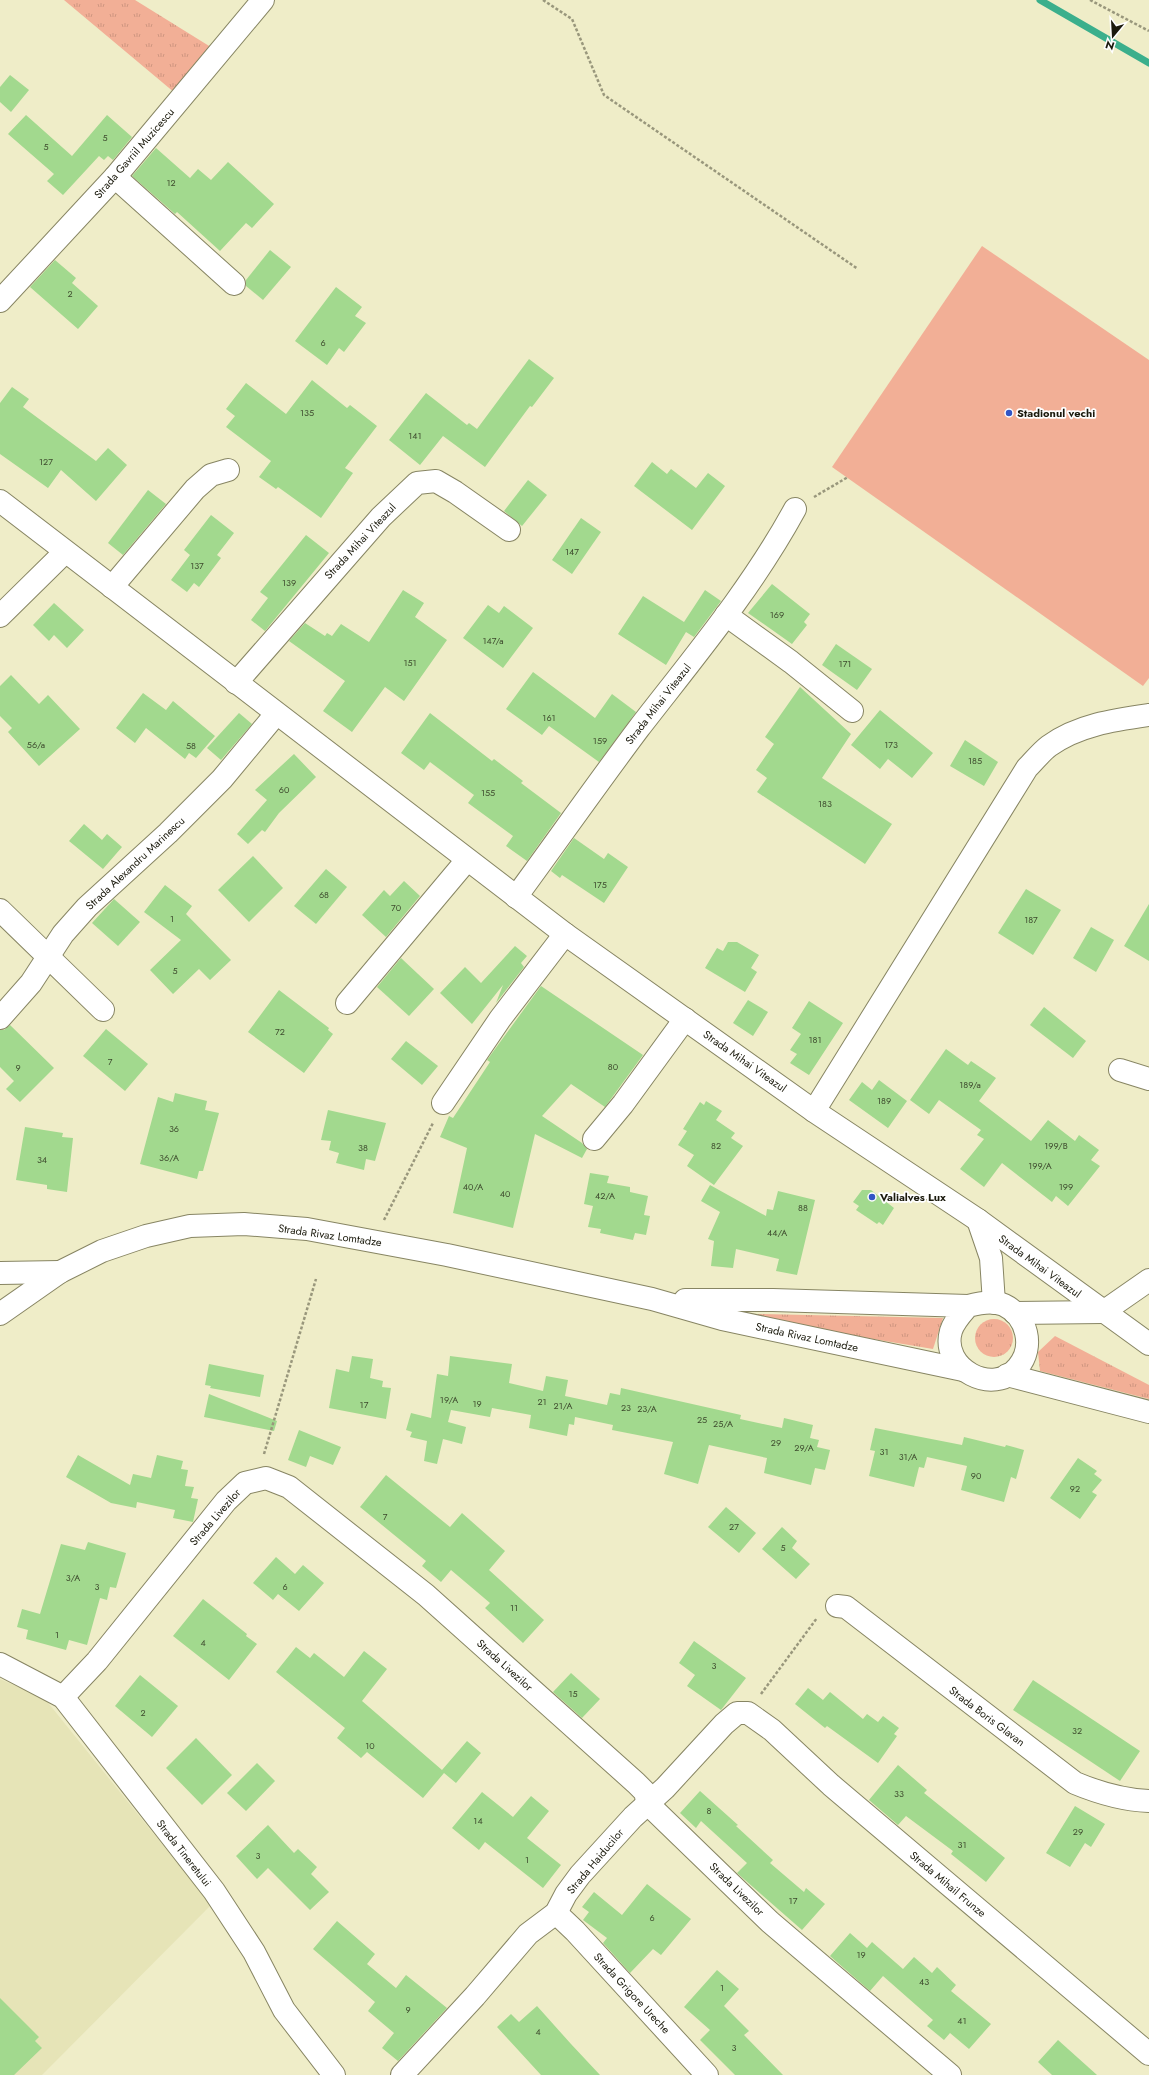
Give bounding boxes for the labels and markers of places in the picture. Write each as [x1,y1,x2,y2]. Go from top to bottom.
place label: Stadionul vechi [1017,405,1095,421]
marker: Stadionul vechi [1004,408,1014,418]
place label: Valialves Lux [879,1189,946,1205]
marker: Valialves Lux [867,1192,877,1202]

